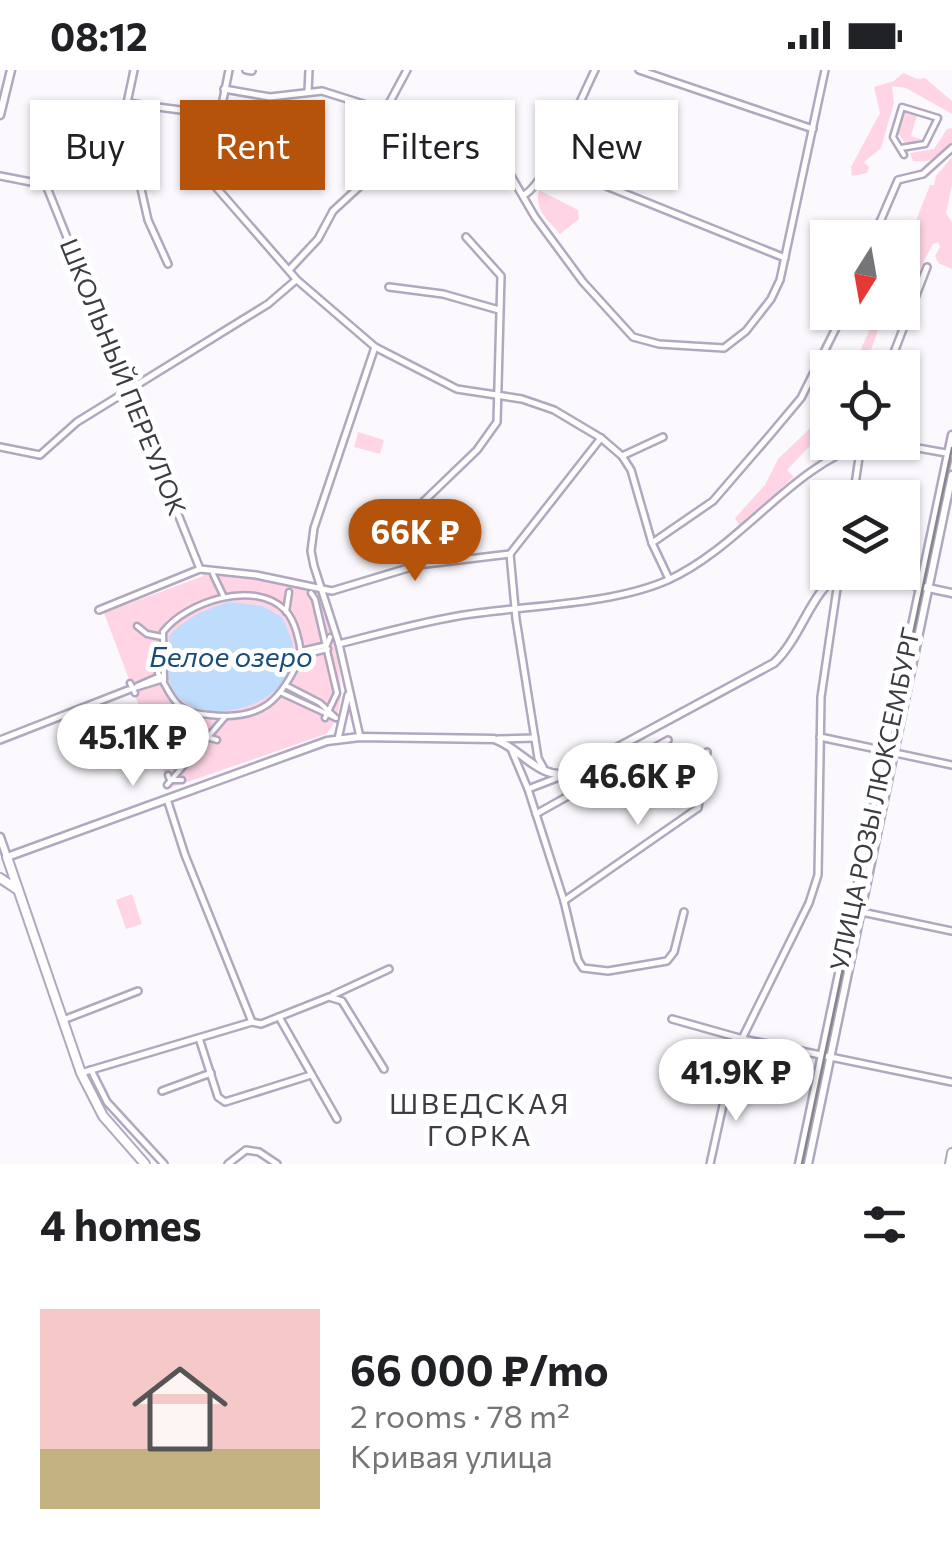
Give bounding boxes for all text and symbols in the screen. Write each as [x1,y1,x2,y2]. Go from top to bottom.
text: 08:12 [50,12,148,59]
chip: Buy [30,100,160,190]
chip: Rent [180,100,325,190]
chip: Filters [345,100,515,190]
chip: New [535,100,678,190]
north arrow [810,220,920,330]
map controls [810,220,920,590]
street label: ШКОЛЬНЫЙ ПЕРЕУЛОК [55,234,193,520]
button: locate [810,350,920,460]
button: layers [810,480,920,590]
pin: 66K ₽ [345,499,485,584]
text: 66K ₽ [370,511,460,551]
street label: УЛИЦА РОЗЫ ЛЮКСЕМБУРГ [823,624,925,973]
water label: Белое озеро [149,639,313,673]
pin: 45.1K ₽ [41,704,225,789]
text: 45.1K ₽ [79,716,187,756]
pin: 46.6K ₽ [546,743,730,828]
text: 46.6K ₽ [580,755,696,795]
pin: 41.9K ₽ [644,1039,828,1124]
text: 41.9K ₽ [681,1051,791,1091]
district label: ШВЕДСКАЯ ГОРКА [389,1086,571,1152]
icon: filters [857,1197,912,1252]
text: 4 homes [40,1198,202,1250]
text: 66 000 ₽/mo [350,1343,609,1395]
icon: home [120,1349,240,1469]
text: 2 rooms · 78 m² [350,1395,570,1435]
text: Кривая улица [350,1435,553,1475]

